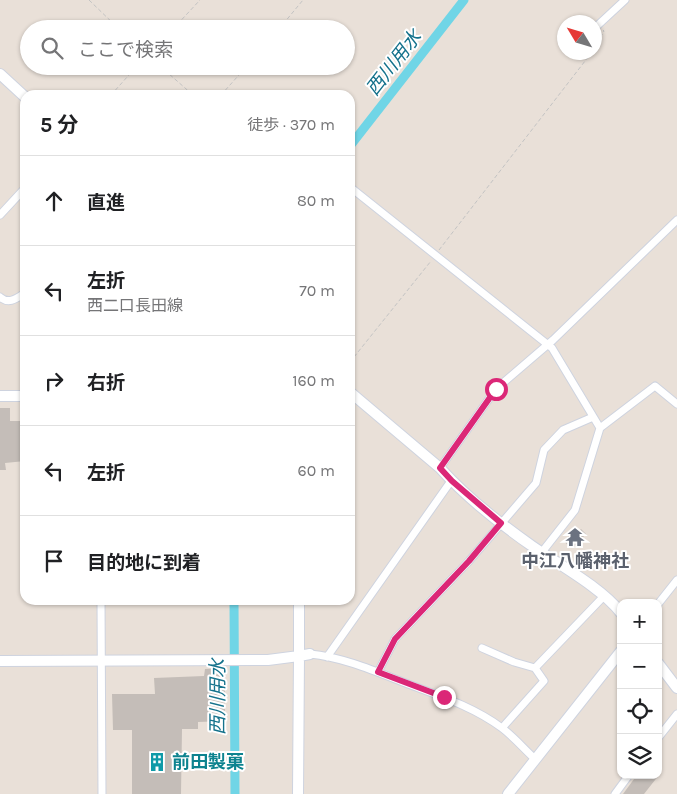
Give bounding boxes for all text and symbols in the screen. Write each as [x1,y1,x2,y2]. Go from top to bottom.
north arrow [557,15,602,60]
search box [20,20,355,75]
water label: 西川用水 [362,25,427,100]
icon: search [38,34,66,62]
text: ここで検索 [78,39,173,61]
text: 5 分 [40,113,79,137]
text: 徒歩 · 370 m [247,115,335,134]
icon: ahead [40,187,68,215]
text: 80 m [297,191,335,210]
text: 直進 [87,192,125,214]
text: 左折 [87,270,125,292]
icon: left [40,277,68,305]
text: 70 m [299,281,335,300]
text: 西二口長田線 [87,296,183,315]
icon: right [40,367,68,395]
text: 160 m [292,371,335,390]
text: 右折 [87,372,125,394]
route start [485,378,508,401]
icon: left [40,457,68,485]
text: 60 m [298,461,335,480]
text: 左折 [87,462,125,484]
temple icon: 中江八幡神社 [564,526,586,548]
icon: arrive [40,547,68,575]
place label: 中江八幡神社 [521,550,629,572]
text: 目的地に到着 [87,552,201,574]
map controls [617,599,662,779]
button: + [617,599,662,644]
button: − [617,644,662,689]
water label: 西川用水 [207,657,229,735]
route end [433,686,456,709]
button: locate [617,689,662,734]
button: layers [617,734,662,779]
building icon: 前田製菓 [146,751,168,773]
place label: 前田製菓 [172,751,244,773]

